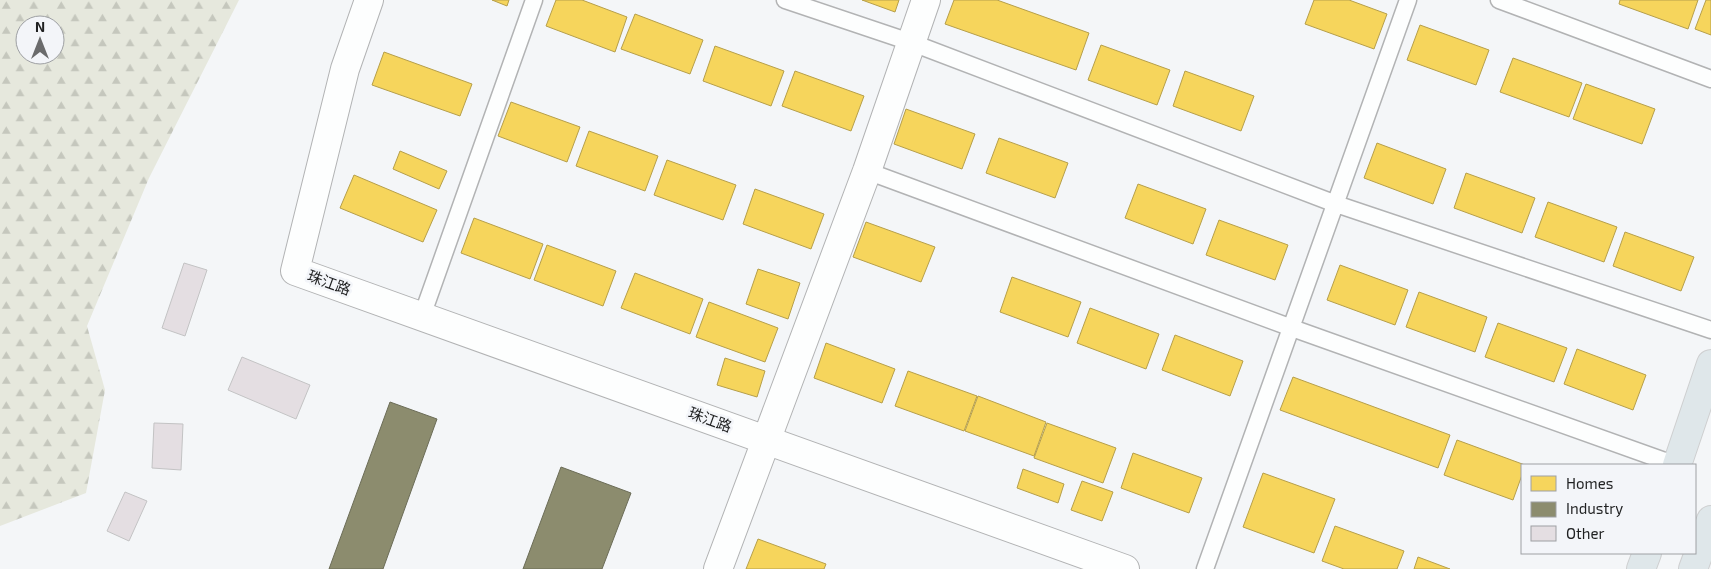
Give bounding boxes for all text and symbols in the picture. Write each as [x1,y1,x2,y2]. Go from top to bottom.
north arrow [15,15,65,65]
text: N [35,18,45,35]
street label: 珠江路 [305,266,354,298]
street label: 珠江路 [686,403,735,435]
legend [1521,464,1696,554]
text: Homes [1566,474,1613,492]
text: Industry [1566,499,1623,517]
text: Other [1566,524,1605,542]

